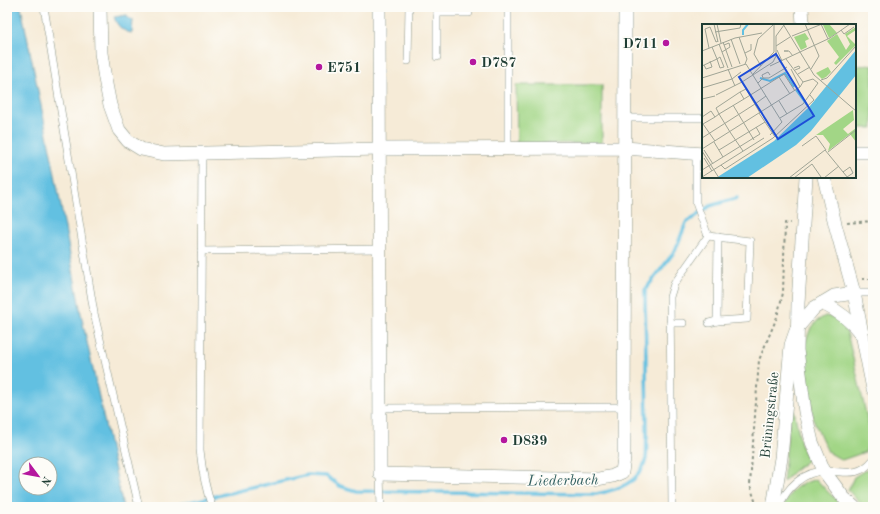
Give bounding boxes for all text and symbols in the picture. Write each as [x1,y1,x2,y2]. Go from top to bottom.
inset map [702,24,856,178]
place label: D711 [623,37,658,51]
marker: D711 [661,38,671,48]
place label: D787 [481,56,516,70]
marker: D787 [468,57,478,67]
place label: E751 [327,61,361,75]
marker: E751 [314,62,324,72]
street label: Brüningstraße [758,371,781,459]
place label: D839 [512,434,547,448]
marker: D839 [499,435,509,445]
north arrow [18,456,58,496]
water label: Liederbach [526,473,599,490]
text: N [38,474,52,487]

